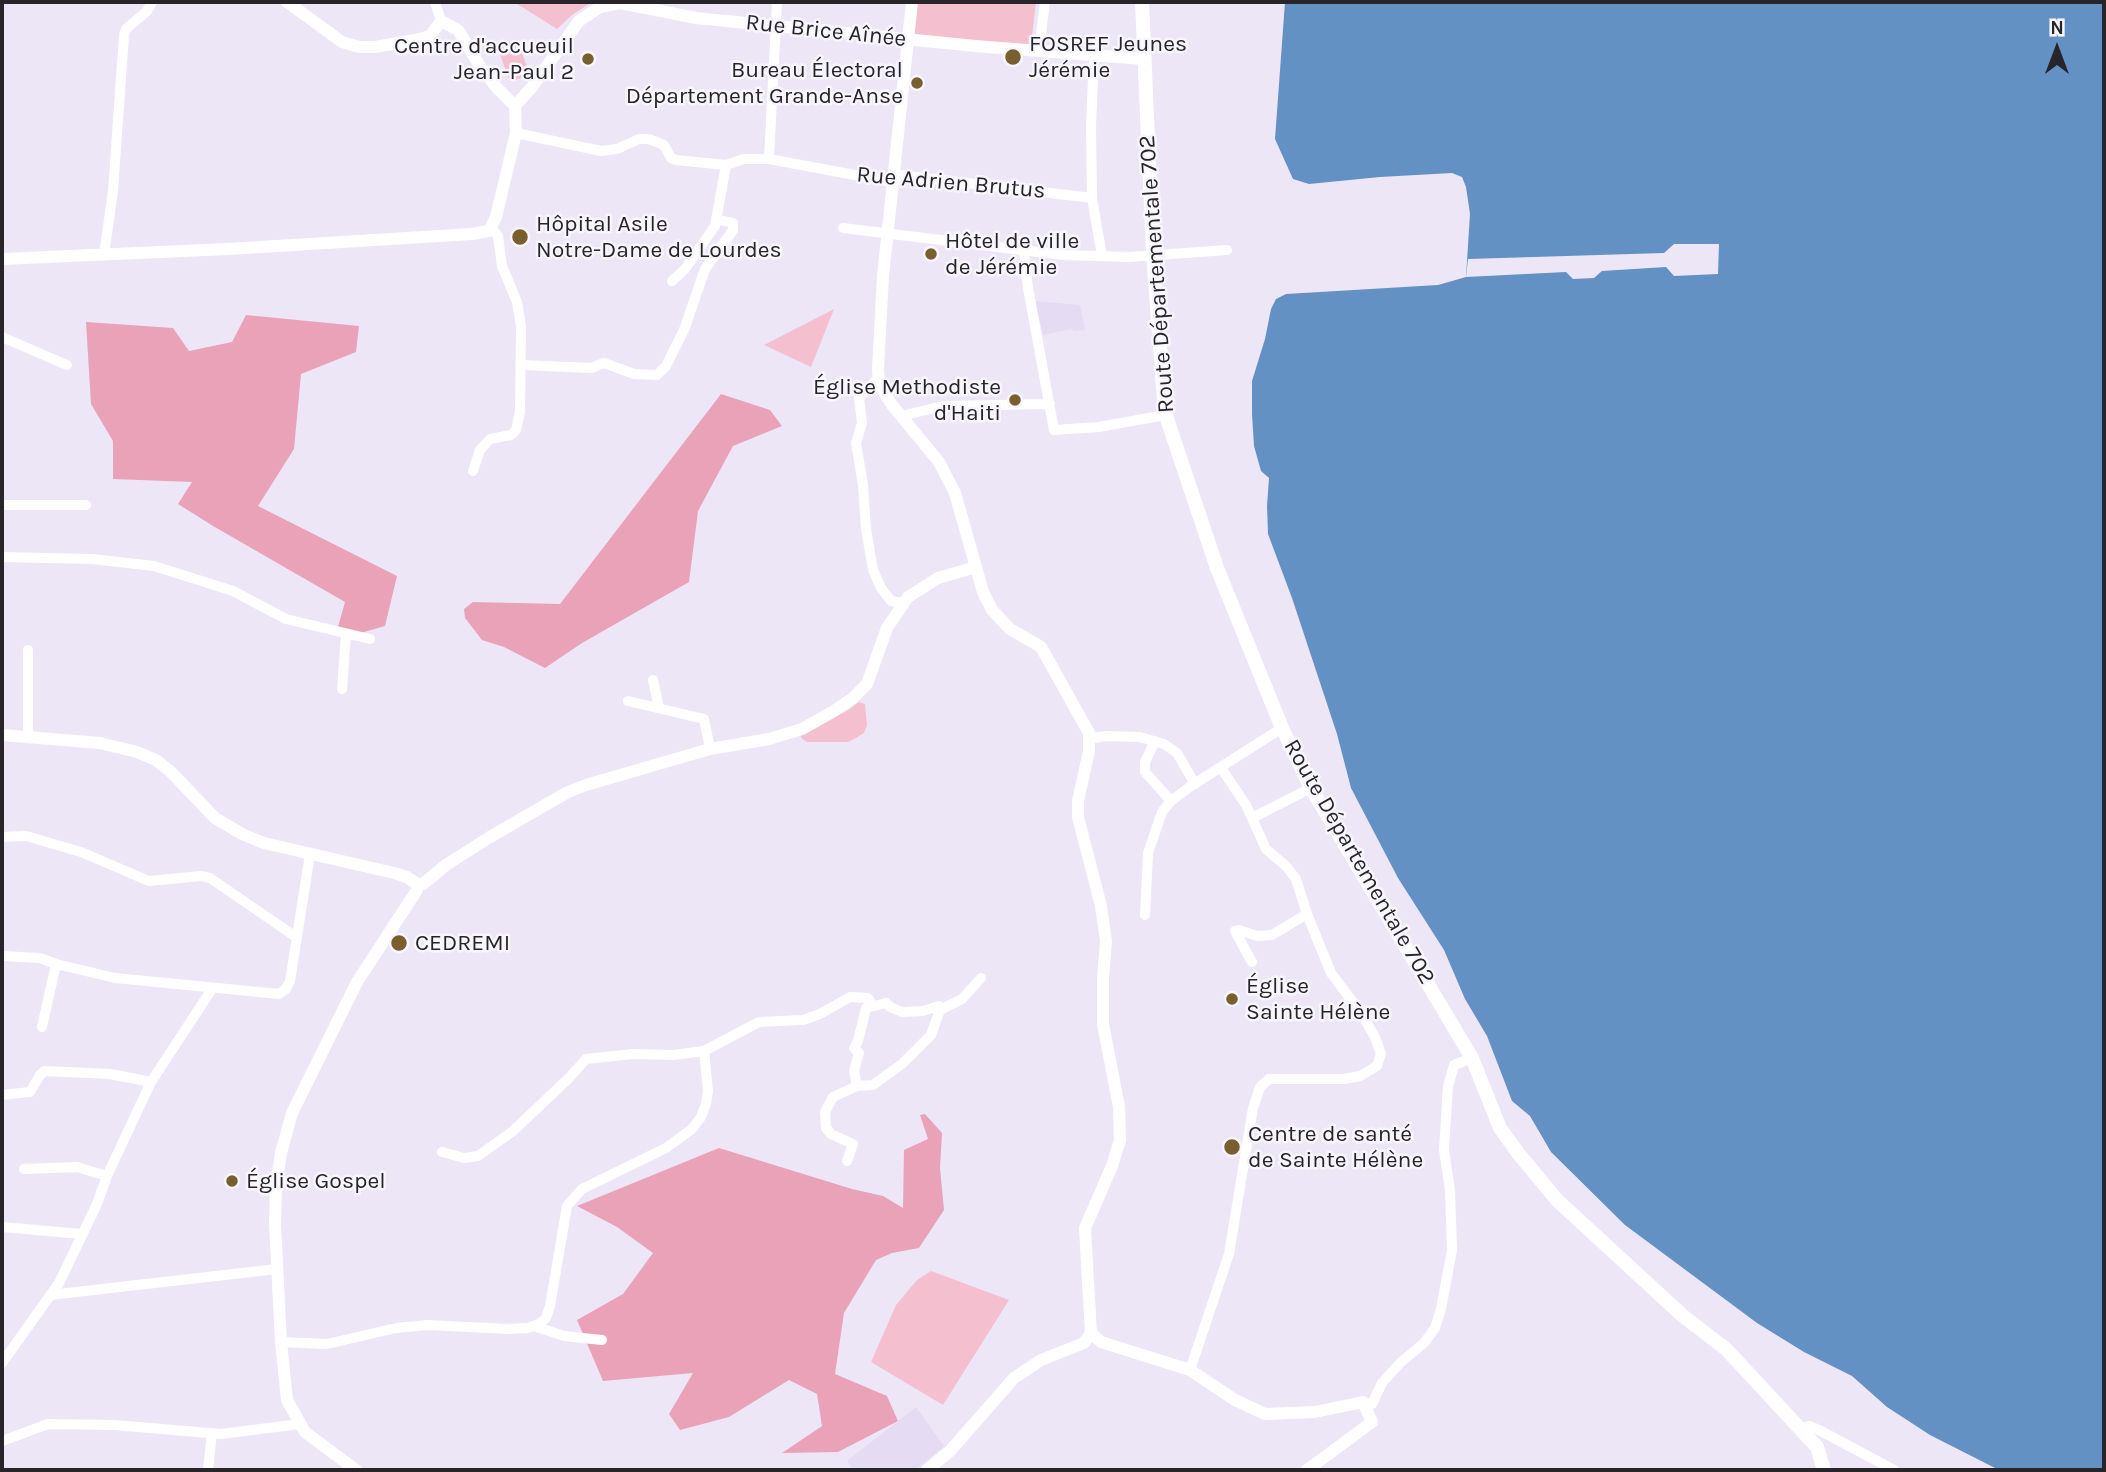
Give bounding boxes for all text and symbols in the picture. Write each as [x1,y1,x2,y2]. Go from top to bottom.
street label: Rue Brice Aînée [744,9,908,53]
north arrow [2022,14,2092,84]
text: N [2050,17,2064,39]
place label: FOSREF Jeunes Jérémie [1029,30,1187,84]
place label: Centre d'accueuil Jean-Paul 2 [394,32,574,86]
marker: FOSREF Jeunes Jérémie [1003,47,1023,67]
marker: Centre d'accueuil Jean-Paul 2 [580,51,596,67]
place label: Bureau Électoral Département Grande-Anse [626,56,903,110]
marker: Bureau Électoral Département Grande-Anse [909,75,925,91]
street label: Route Départementale 702 [1134,134,1180,414]
street label: Rue Adrien Brutus [855,161,1047,205]
place label: Hôpital Asile Notre-Dame de Lourdes [536,210,782,264]
marker: Hôpital Asile Notre-Dame de Lourdes [510,227,530,247]
place label: Hôtel de ville de Jérémie [945,227,1079,281]
marker: Hôtel de ville de Jérémie [923,246,939,262]
place label: Église Methodiste d'Haiti [813,373,1001,427]
marker: Église Methodiste d'Haiti [1007,392,1023,408]
street label: Route Départementale 702 [1277,735,1441,989]
place label: CEDREMI [415,929,510,957]
marker: CEDREMI [389,933,409,953]
place label: Église Sainte Hélène [1246,972,1390,1026]
marker: Église Sainte Hélène [1224,991,1240,1007]
place label: Centre de santé de Sainte Hélène [1248,1120,1423,1174]
marker: Centre de santé de Sainte Hélène [1222,1137,1242,1157]
place label: Église Gospel [246,1167,386,1195]
marker: Église Gospel [224,1173,240,1189]

